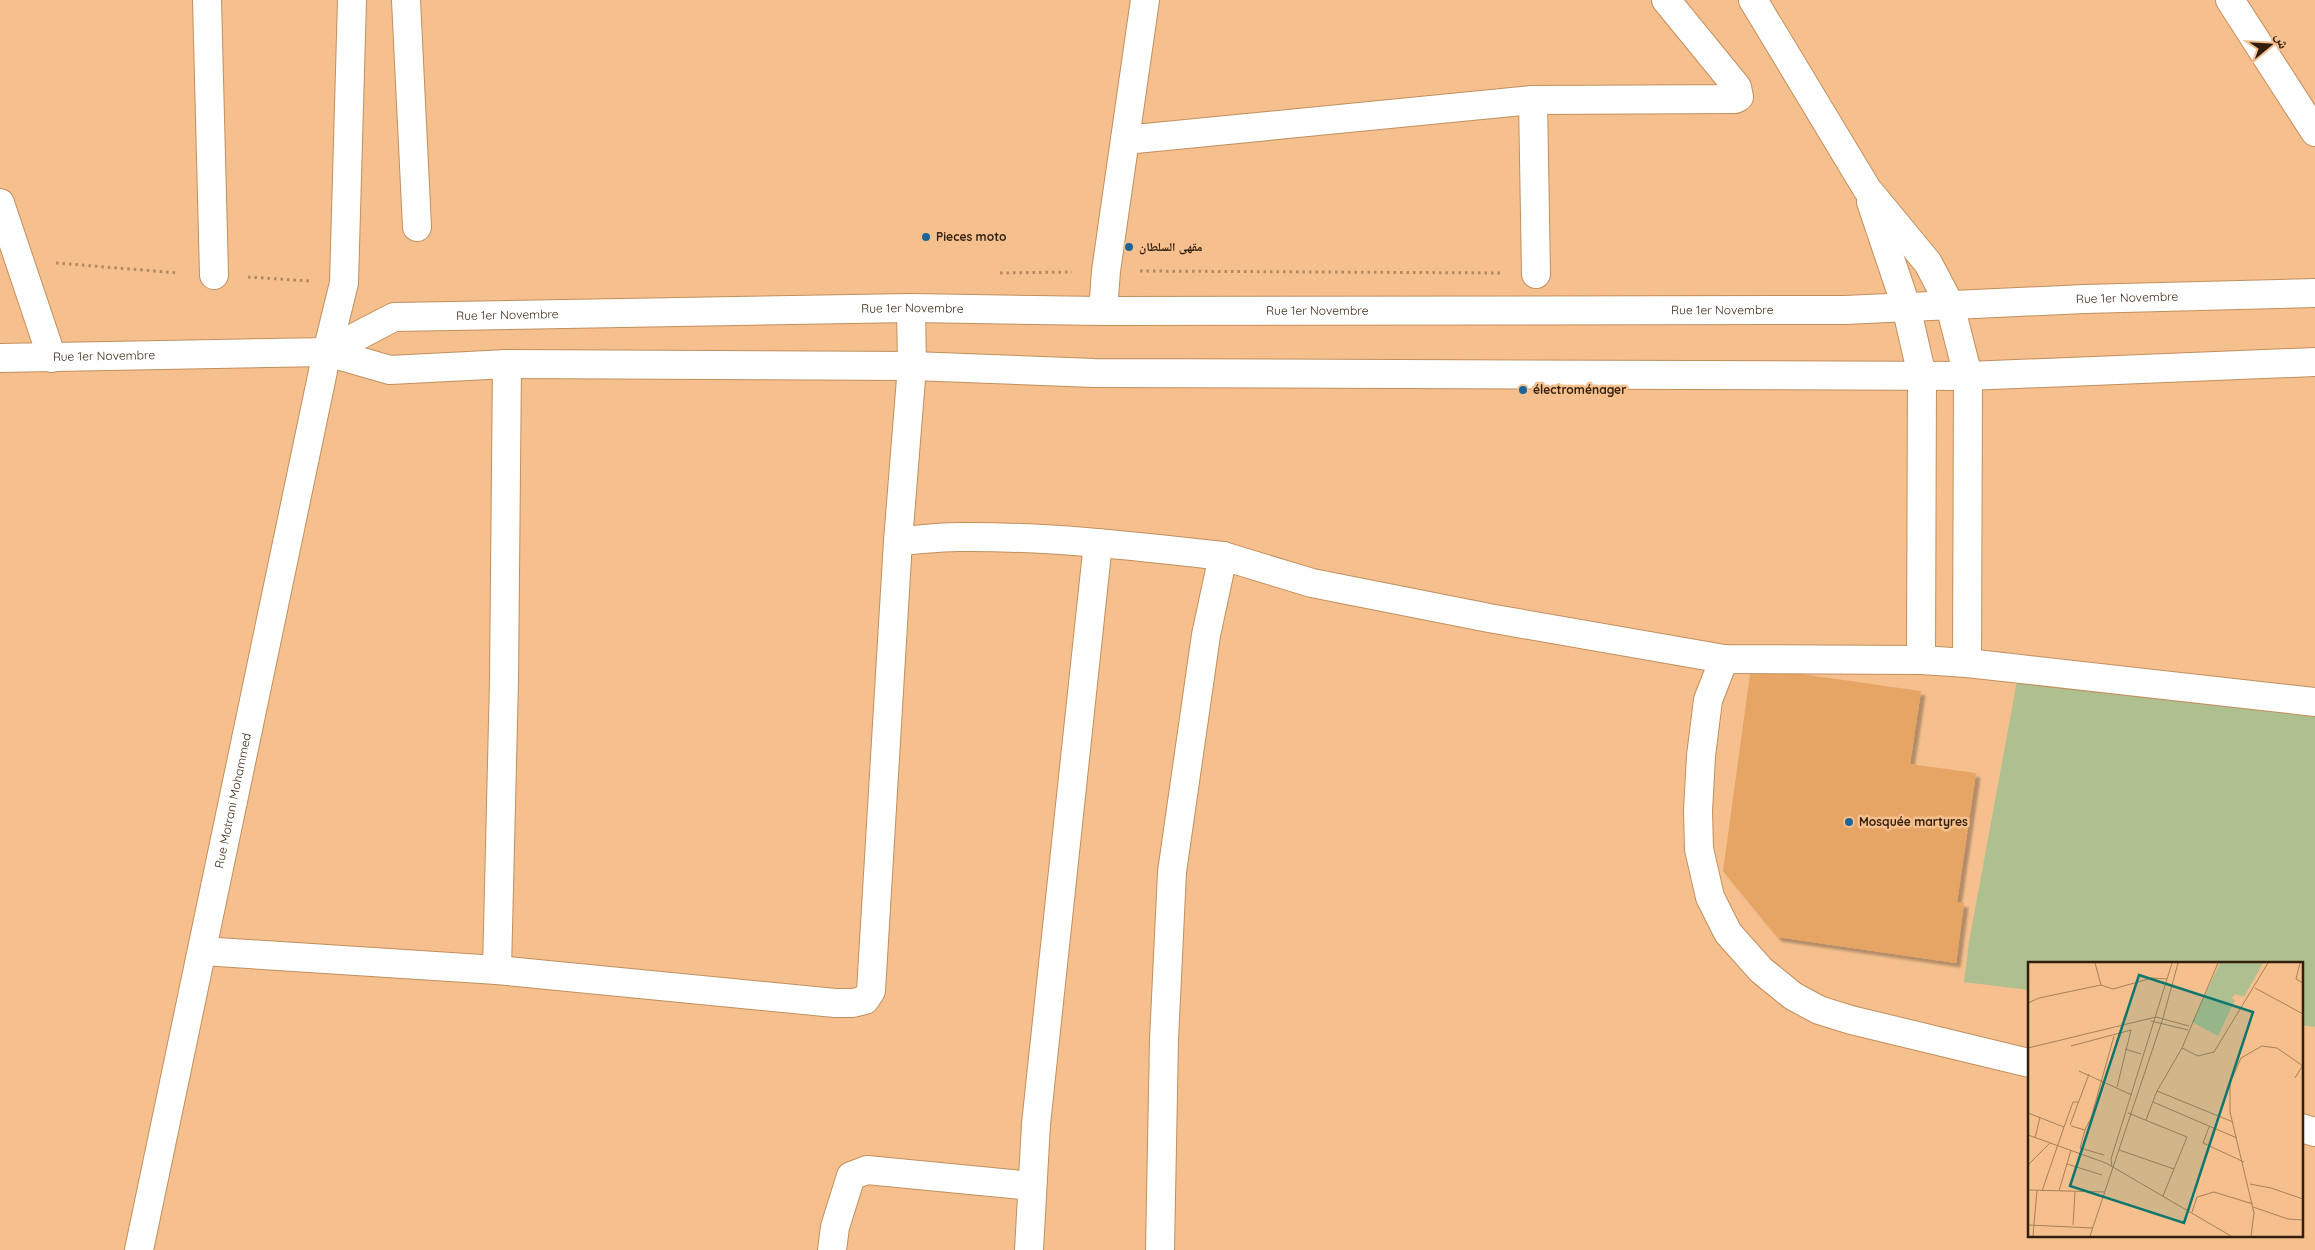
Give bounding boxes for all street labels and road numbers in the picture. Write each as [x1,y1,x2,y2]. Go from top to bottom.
street label: Rue 1er Novembre [2076,289,2179,306]
street label: Rue 1er Novembre [861,300,964,316]
street label: Rue 1er Novembre [1671,302,1774,317]
street label: Rue 1er Novembre [1266,303,1369,318]
street label: Rue 1er Novembre [456,306,559,323]
street label: Rue 1er Novembre [53,347,156,364]
street label: Rue Motrani Mohammed [211,732,254,870]

